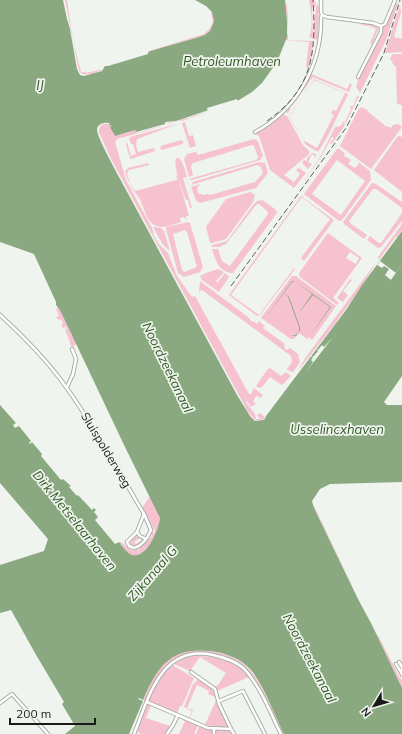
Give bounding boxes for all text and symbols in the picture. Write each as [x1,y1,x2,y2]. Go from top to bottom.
water label: Petroleumhaven [183,53,281,69]
water label: IJ [36,77,45,93]
water label: Noordzeekanaal [139,319,197,416]
street label: Sluispolderweg [78,409,135,490]
water label: Usselincxhaven [290,421,384,437]
water label: Dirk Metselaarhaven [30,467,120,573]
water label: Zijkanaal G [124,542,181,604]
water label: Noordzeekanaal [280,611,341,706]
north arrow [354,686,394,726]
scale bar [10,700,95,726]
text: N [358,705,374,720]
text: 200 m [16,706,51,721]

